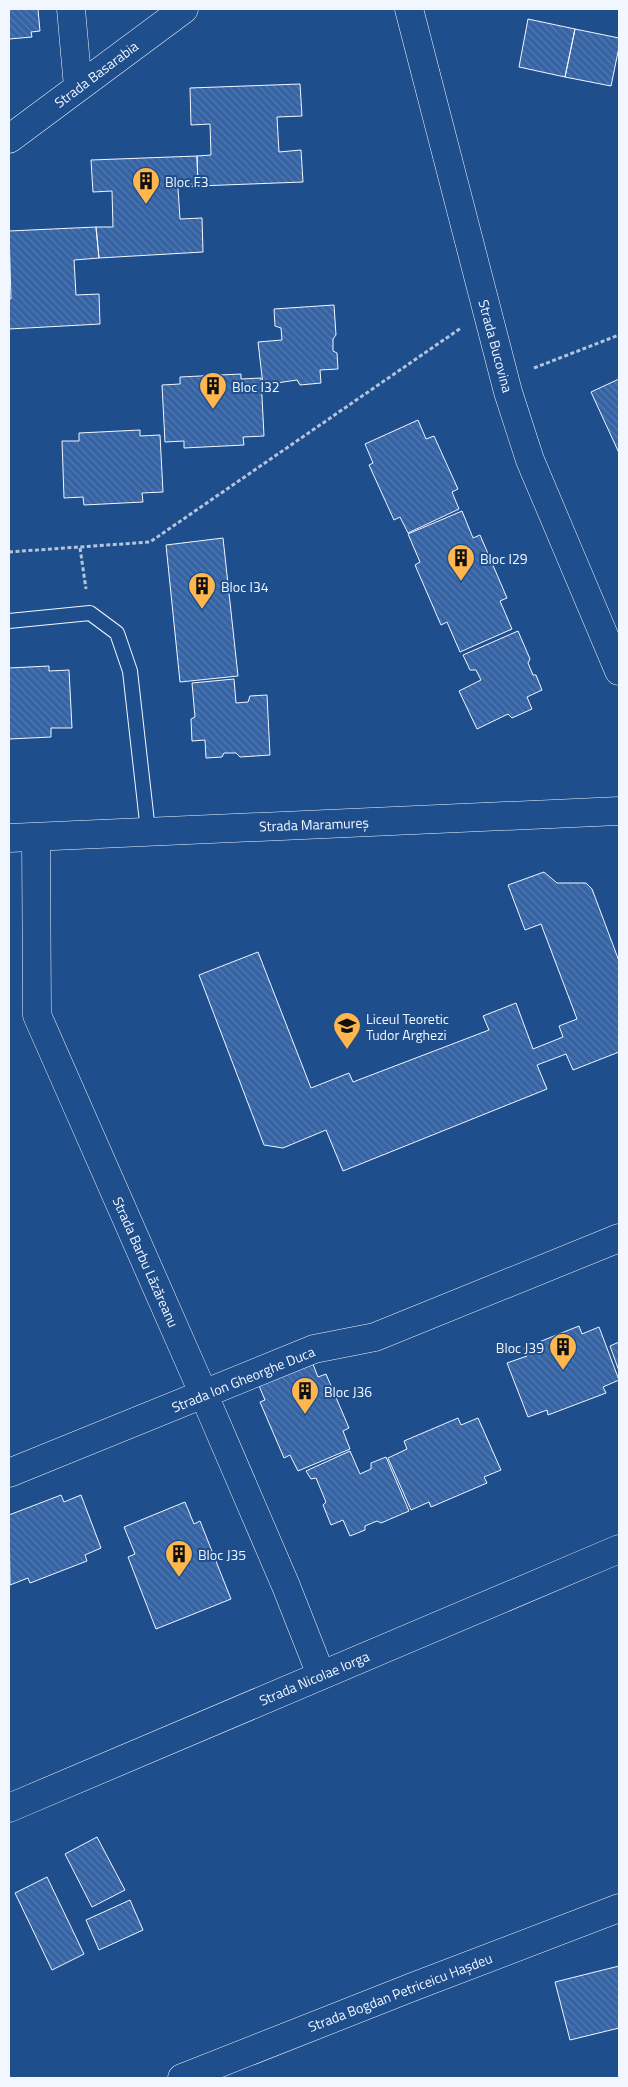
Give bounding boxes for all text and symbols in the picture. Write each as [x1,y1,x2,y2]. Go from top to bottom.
street label: Strada Basarabia [50,35,142,113]
building icon: Bloc F3 [131,166,161,205]
place label: Bloc F3 [165,171,209,192]
street label: Strada Bucovina [474,297,518,395]
building icon: Bloc I32 [198,371,228,410]
place label: Bloc I32 [232,376,280,397]
building icon: Bloc I29 [446,543,476,582]
place label: Bloc I29 [480,548,528,569]
building icon: Bloc I34 [187,571,217,610]
place label: Bloc I34 [221,576,269,597]
street label: Strada Maramureș [259,812,369,836]
place label: Liceul Teoretic Tudor Arghezi [366,1008,449,1045]
school or university icon: Liceul Teoretic Tudor Arghezi [332,1011,362,1050]
street label: Strada Barbu Lăzăreanu [108,1193,184,1331]
building icon: Bloc J39 [548,1332,578,1371]
place label: Bloc J39 [496,1337,544,1358]
street label: Strada Ion Gheorghe Duca [168,1341,318,1417]
building icon: Bloc J36 [290,1376,320,1415]
place label: Bloc J36 [324,1381,372,1402]
building icon: Bloc J35 [164,1539,194,1578]
place label: Bloc J35 [198,1544,246,1565]
street label: Strada Nicolae Iorga [256,1645,372,1711]
street label: Strada Bogdan Petriceicu Hașdeu [305,1947,495,2037]

